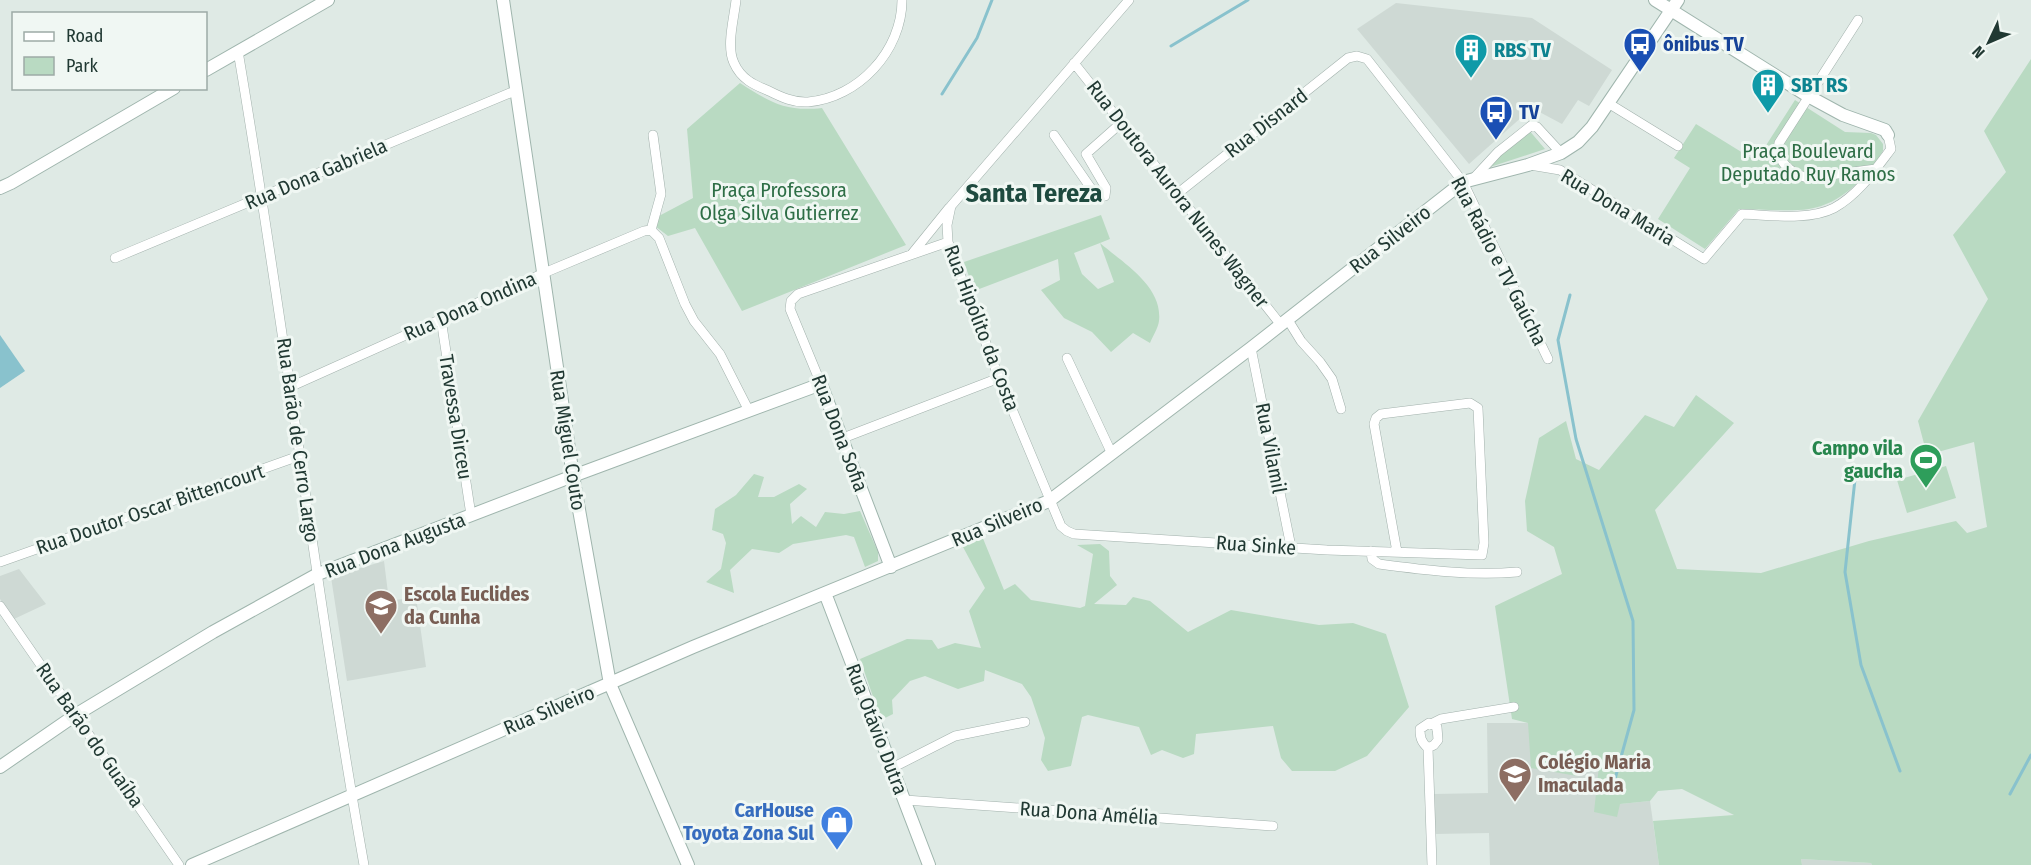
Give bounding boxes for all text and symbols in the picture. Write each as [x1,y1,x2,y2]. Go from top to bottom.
legend [12,12,207,90]
north arrow [1959,12,2019,72]
text: Road [66,25,103,47]
bus stop icon: ônibus TV [1622,26,1658,73]
building icon: RBS TV [1453,32,1489,79]
place label: ônibus TV [1663,32,1744,56]
place label: RBS TV [1494,38,1551,62]
text: N [1968,42,1989,62]
text: Park [66,55,99,77]
building icon: SBT RS [1750,67,1786,114]
place label: SBT RS [1791,73,1848,97]
street label: Rua Doutora Aurora Nunes Wagner [1082,76,1274,312]
street label: Rua Disnard [1220,83,1312,163]
bus stop icon: TV [1478,94,1514,141]
place label: TV [1519,100,1540,124]
street label: Rua Dona Gabriela [241,133,391,215]
park label: Praça Boulevard Deputado Ruy Ramos [1721,139,1895,186]
street label: Rua Dona Maria [1557,164,1679,250]
street label: Rua Rádio e TV Gaúcha [1446,172,1552,350]
park label: Praça Professora Olga Silva Gutierrez [700,178,859,225]
district label: Santa Tereza [965,178,1103,209]
street label: Rua Silveiro [1345,200,1435,278]
street label: Rua Hipólito da Costa [939,241,1025,415]
street label: Rua Dona Ondina [400,266,540,346]
street label: Rua Barão de Cerro Largo [272,336,324,544]
street label: Travessa Dirceu [434,353,478,481]
street label: Rua Miguel Couto [545,368,591,512]
street label: Rua Dona Sofia [807,371,873,495]
street label: Rua Vilamil [1250,401,1292,495]
place label: Campo vila gaucha [1812,436,1903,483]
sports icon: Campo vila gaucha [1908,442,1944,489]
street label: Rua Doutor Oscar Bittencourt [33,458,268,559]
street label: Rua Silveiro [948,492,1046,552]
street label: Rua Dona Augusta [321,507,469,583]
street label: Rua Sinke [1215,530,1297,560]
place label: Escola Euclides da Cunha [404,582,530,629]
school or university icon: Escola Euclides da Cunha [363,588,399,635]
street label: Rua Barão do Guaíba [31,658,149,812]
street label: Rua Otávio Dutra [841,660,913,798]
street label: Rua Silveiro [500,680,598,740]
place label: Colégio Maria Imaculada [1538,750,1651,797]
school or university icon: Colégio Maria Imaculada [1497,756,1533,803]
street label: Rua Dona Amélia [1019,796,1159,830]
place label: CarHouse Toyota Zona Sul [683,798,815,845]
shop icon: CarHouse Toyota Zona Sul [819,804,855,851]

